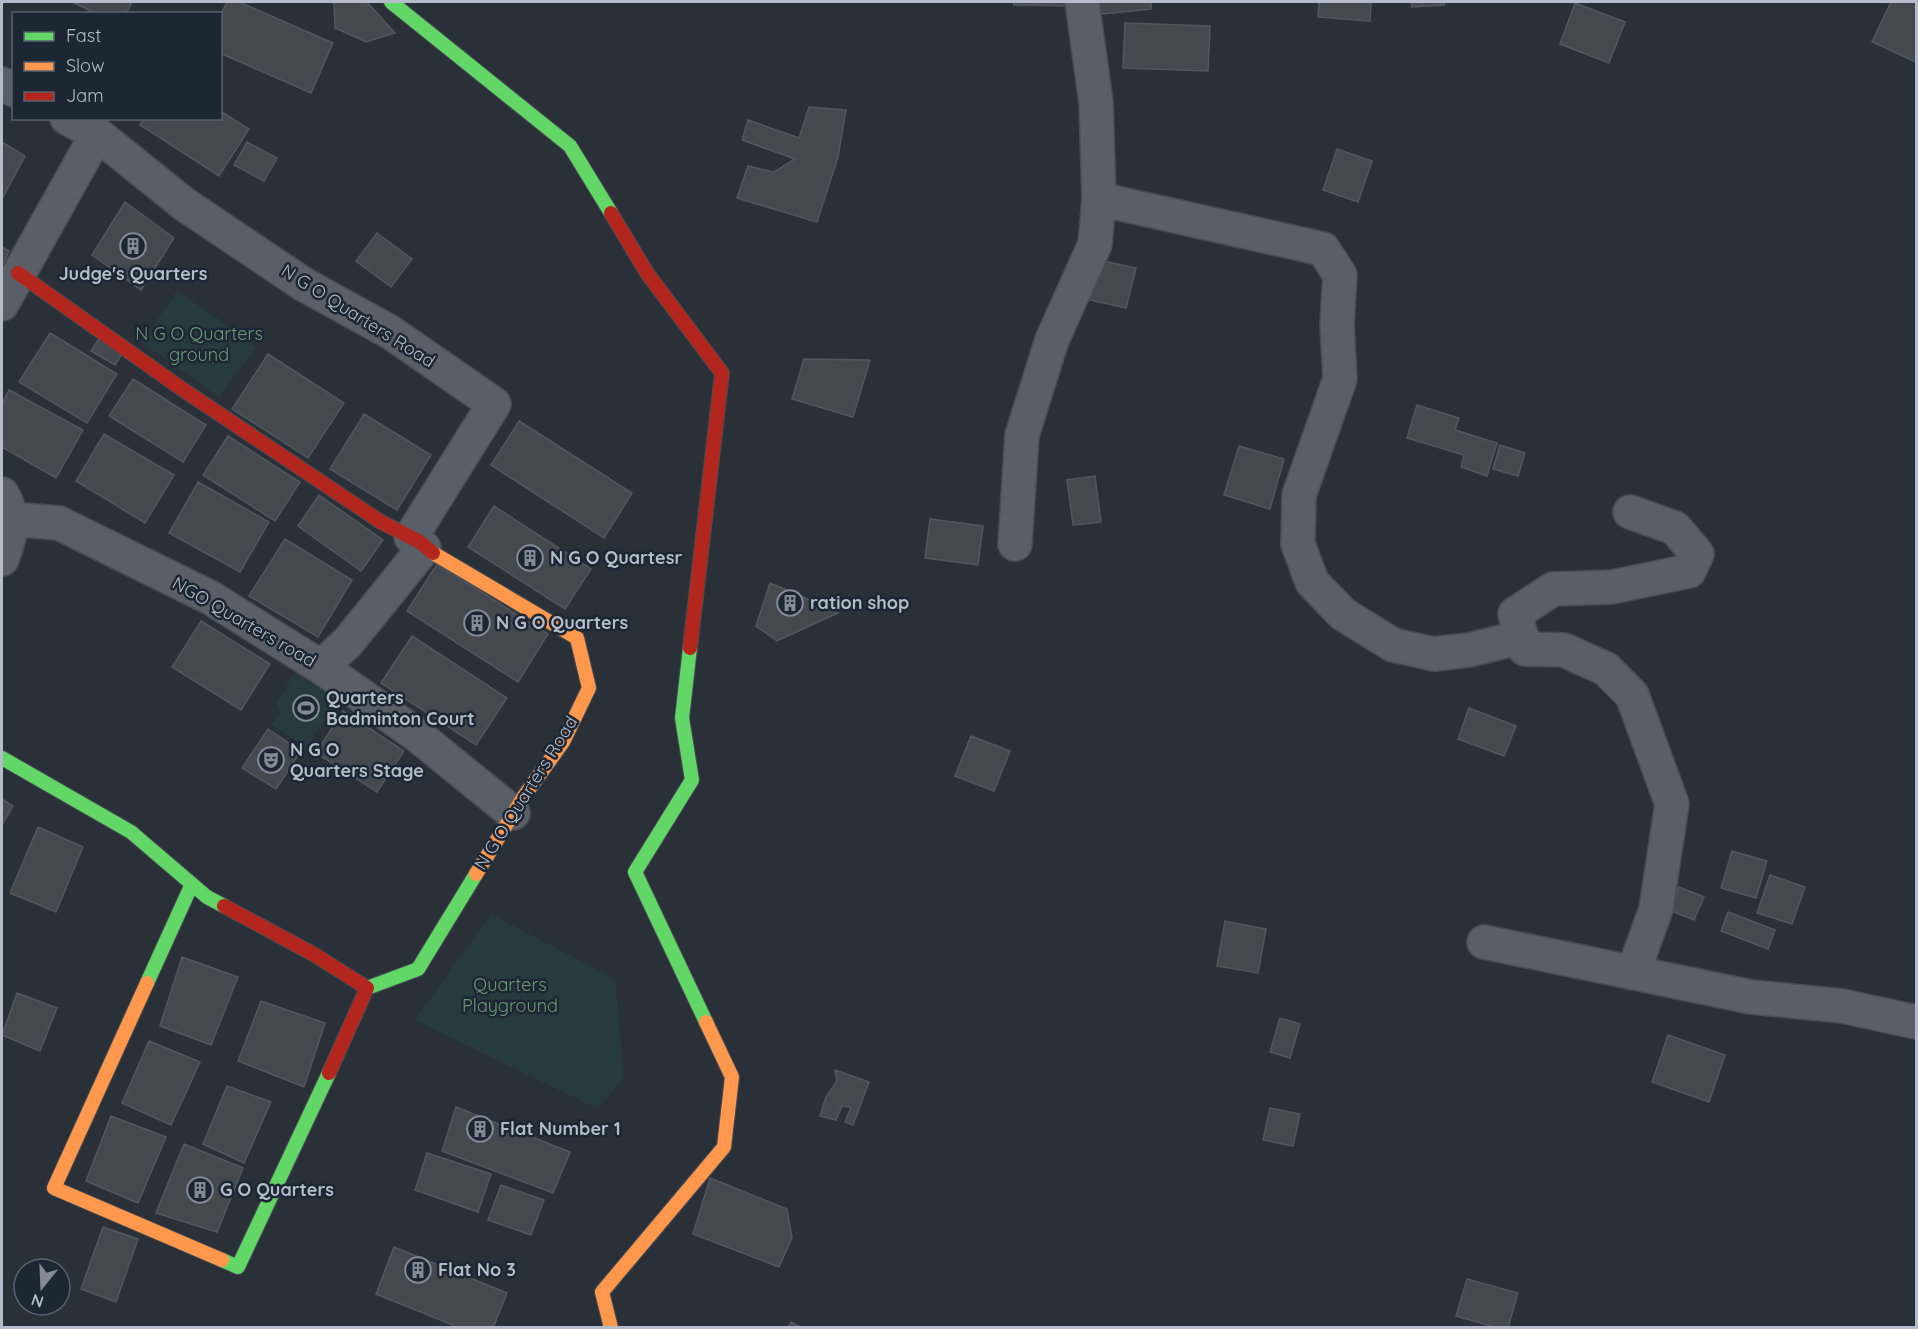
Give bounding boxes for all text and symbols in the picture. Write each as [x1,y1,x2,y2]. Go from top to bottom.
legend [12,12,222,120]
text: Fast [66,24,101,47]
text: Slow [66,54,104,77]
text: Jam [66,84,104,107]
building icon: Judge's Quarters [118,231,148,261]
street label: N G O Quarters Road [277,259,440,372]
place label: Judge's Quarters [59,262,208,285]
park label: N G O Quarters ground [135,322,263,366]
building icon: N G O Quartesr [515,543,545,573]
place label: N G O Quartesr [550,546,682,569]
street label: NGO Quarters road [168,571,320,672]
building icon: ration shop [775,588,805,618]
place label: ration shop [810,591,909,614]
building icon: N G O Quarters [462,608,492,638]
place label: N G O Quarters [496,611,629,634]
place label: Quarters Badminton Court [326,686,475,730]
sports icon: Quarters Badminton Court [291,693,321,723]
street label: N G O Quarters Road [469,711,582,874]
place label: N G O Quarters Stage [290,738,424,782]
theatre icon: N G O Quarters Stage [256,745,286,775]
park label: Quarters Playground [462,973,558,1017]
building icon: Flat Number 1 [465,1114,495,1144]
place label: Flat Number 1 [500,1117,621,1140]
building icon: G O Quarters [185,1175,215,1205]
place label: G O Quarters [220,1178,334,1201]
building icon: Flat No 3 [403,1255,433,1285]
north arrow [12,1257,72,1317]
place label: Flat No 3 [438,1258,516,1281]
text: N [29,1290,46,1313]

